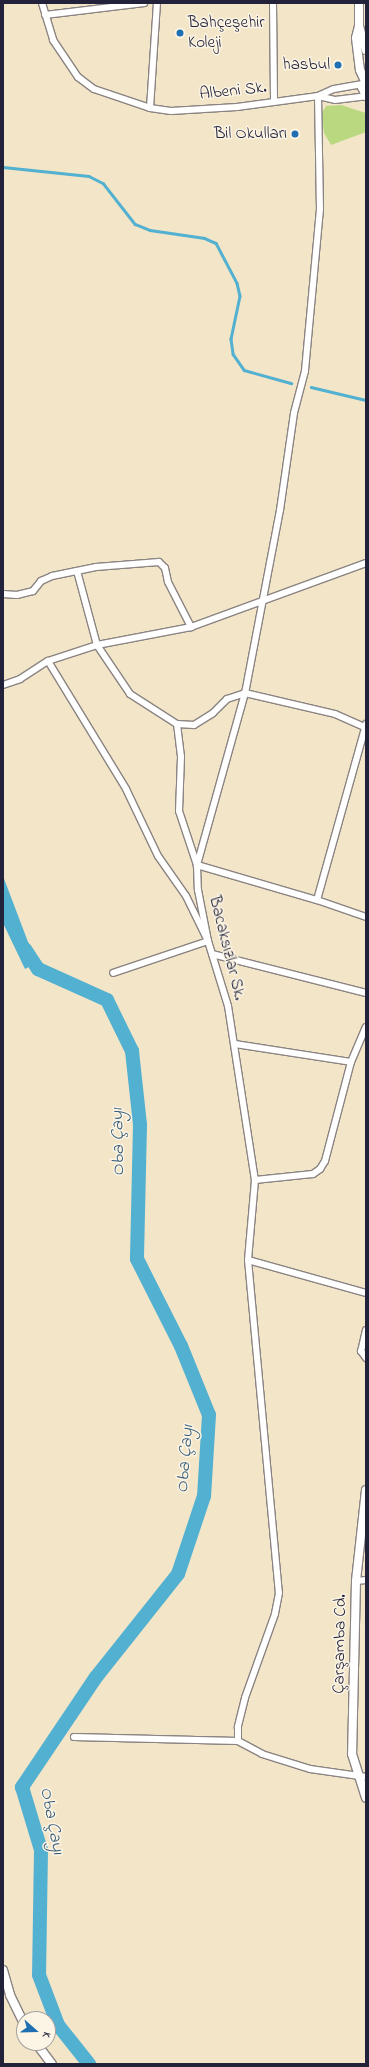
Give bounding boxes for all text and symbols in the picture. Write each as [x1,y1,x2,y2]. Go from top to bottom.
place label: Bahçeşehir Koleji [188,13,265,53]
marker: Bahçeşehir Koleji [175,28,185,38]
place label: hasbul [283,55,330,75]
marker: hasbul [333,60,343,70]
street label: Albeni Sk. [198,77,268,105]
place label: Bil Okulları [214,124,287,144]
marker: Bil Okulları [290,129,300,139]
street label: Bacaksızlar Sk. [204,894,250,1002]
water label: Oba Çayı [108,1108,130,1176]
water label: Oba Çayı [172,1424,200,1494]
street label: Çarşamba Cd. [329,1594,351,1694]
water label: Oba Çayı [34,1785,68,1857]
north arrow [16,2011,56,2051]
text: K [38,2030,55,2040]

